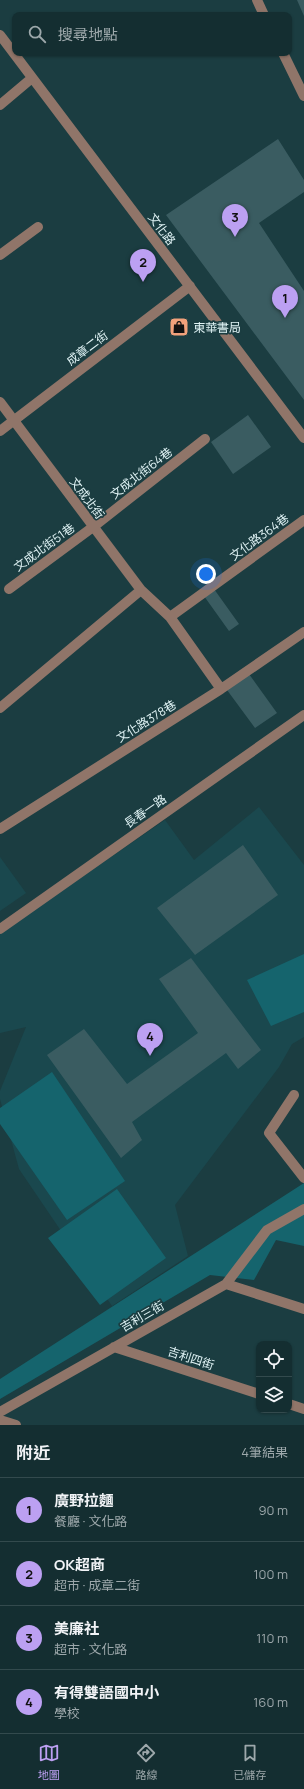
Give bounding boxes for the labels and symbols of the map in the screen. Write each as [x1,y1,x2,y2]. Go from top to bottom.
pin: 3 [222,204,248,237]
street label: 文化路 [144,210,180,248]
pin: 2 [130,249,156,282]
pin: 1 [272,285,298,318]
shop icon: 東華書局 [168,316,190,338]
place label: 東華書局 [193,319,241,336]
street label: 成章二街 [63,327,111,369]
street label: 文成北街64巷 [106,443,176,503]
street label: 文成北街 [66,474,108,522]
street label: 文化路364巷 [226,510,292,564]
street label: 文成北街51巷 [10,519,78,575]
your location [196,564,216,584]
street label: 文化路378巷 [113,696,179,746]
street label: 長春一路 [120,790,170,832]
pin: 4 [137,1023,163,1056]
street label: 吉利三街 [117,1297,167,1335]
street label: 吉利四街 [166,1342,216,1374]

